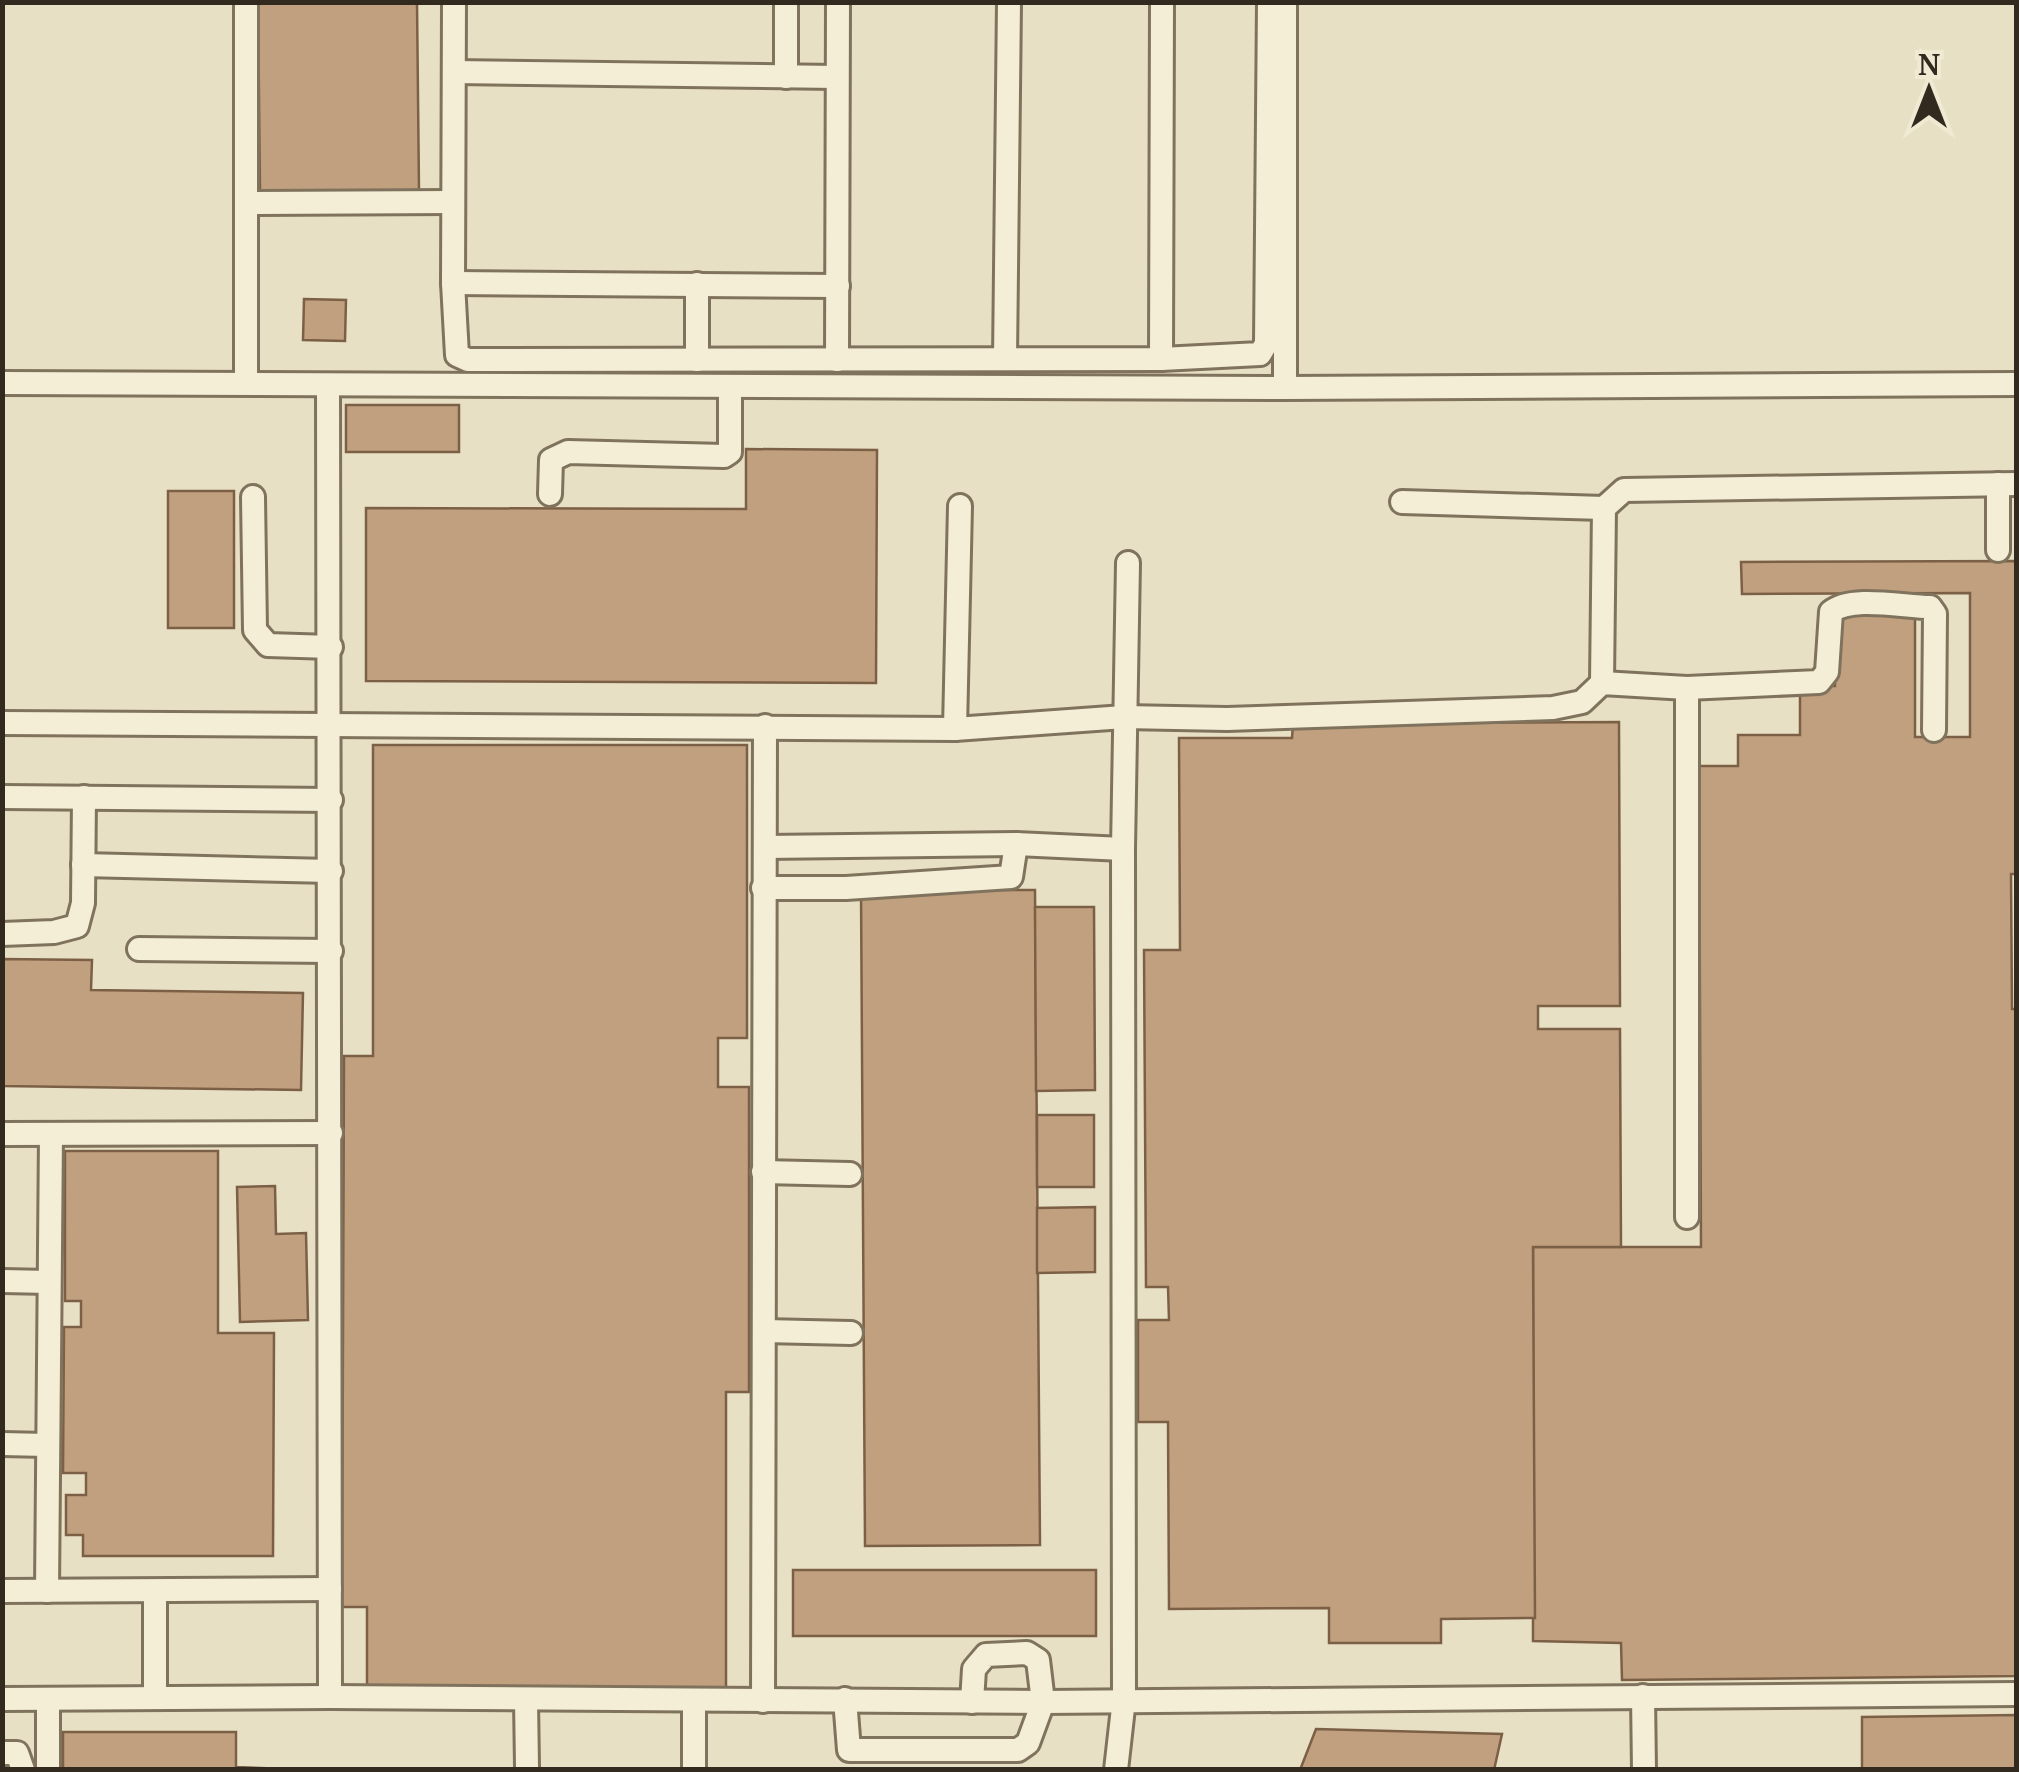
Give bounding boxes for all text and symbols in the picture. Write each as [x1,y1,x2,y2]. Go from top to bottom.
north arrow [1879,40,1979,140]
text: N [1918,45,1940,83]

